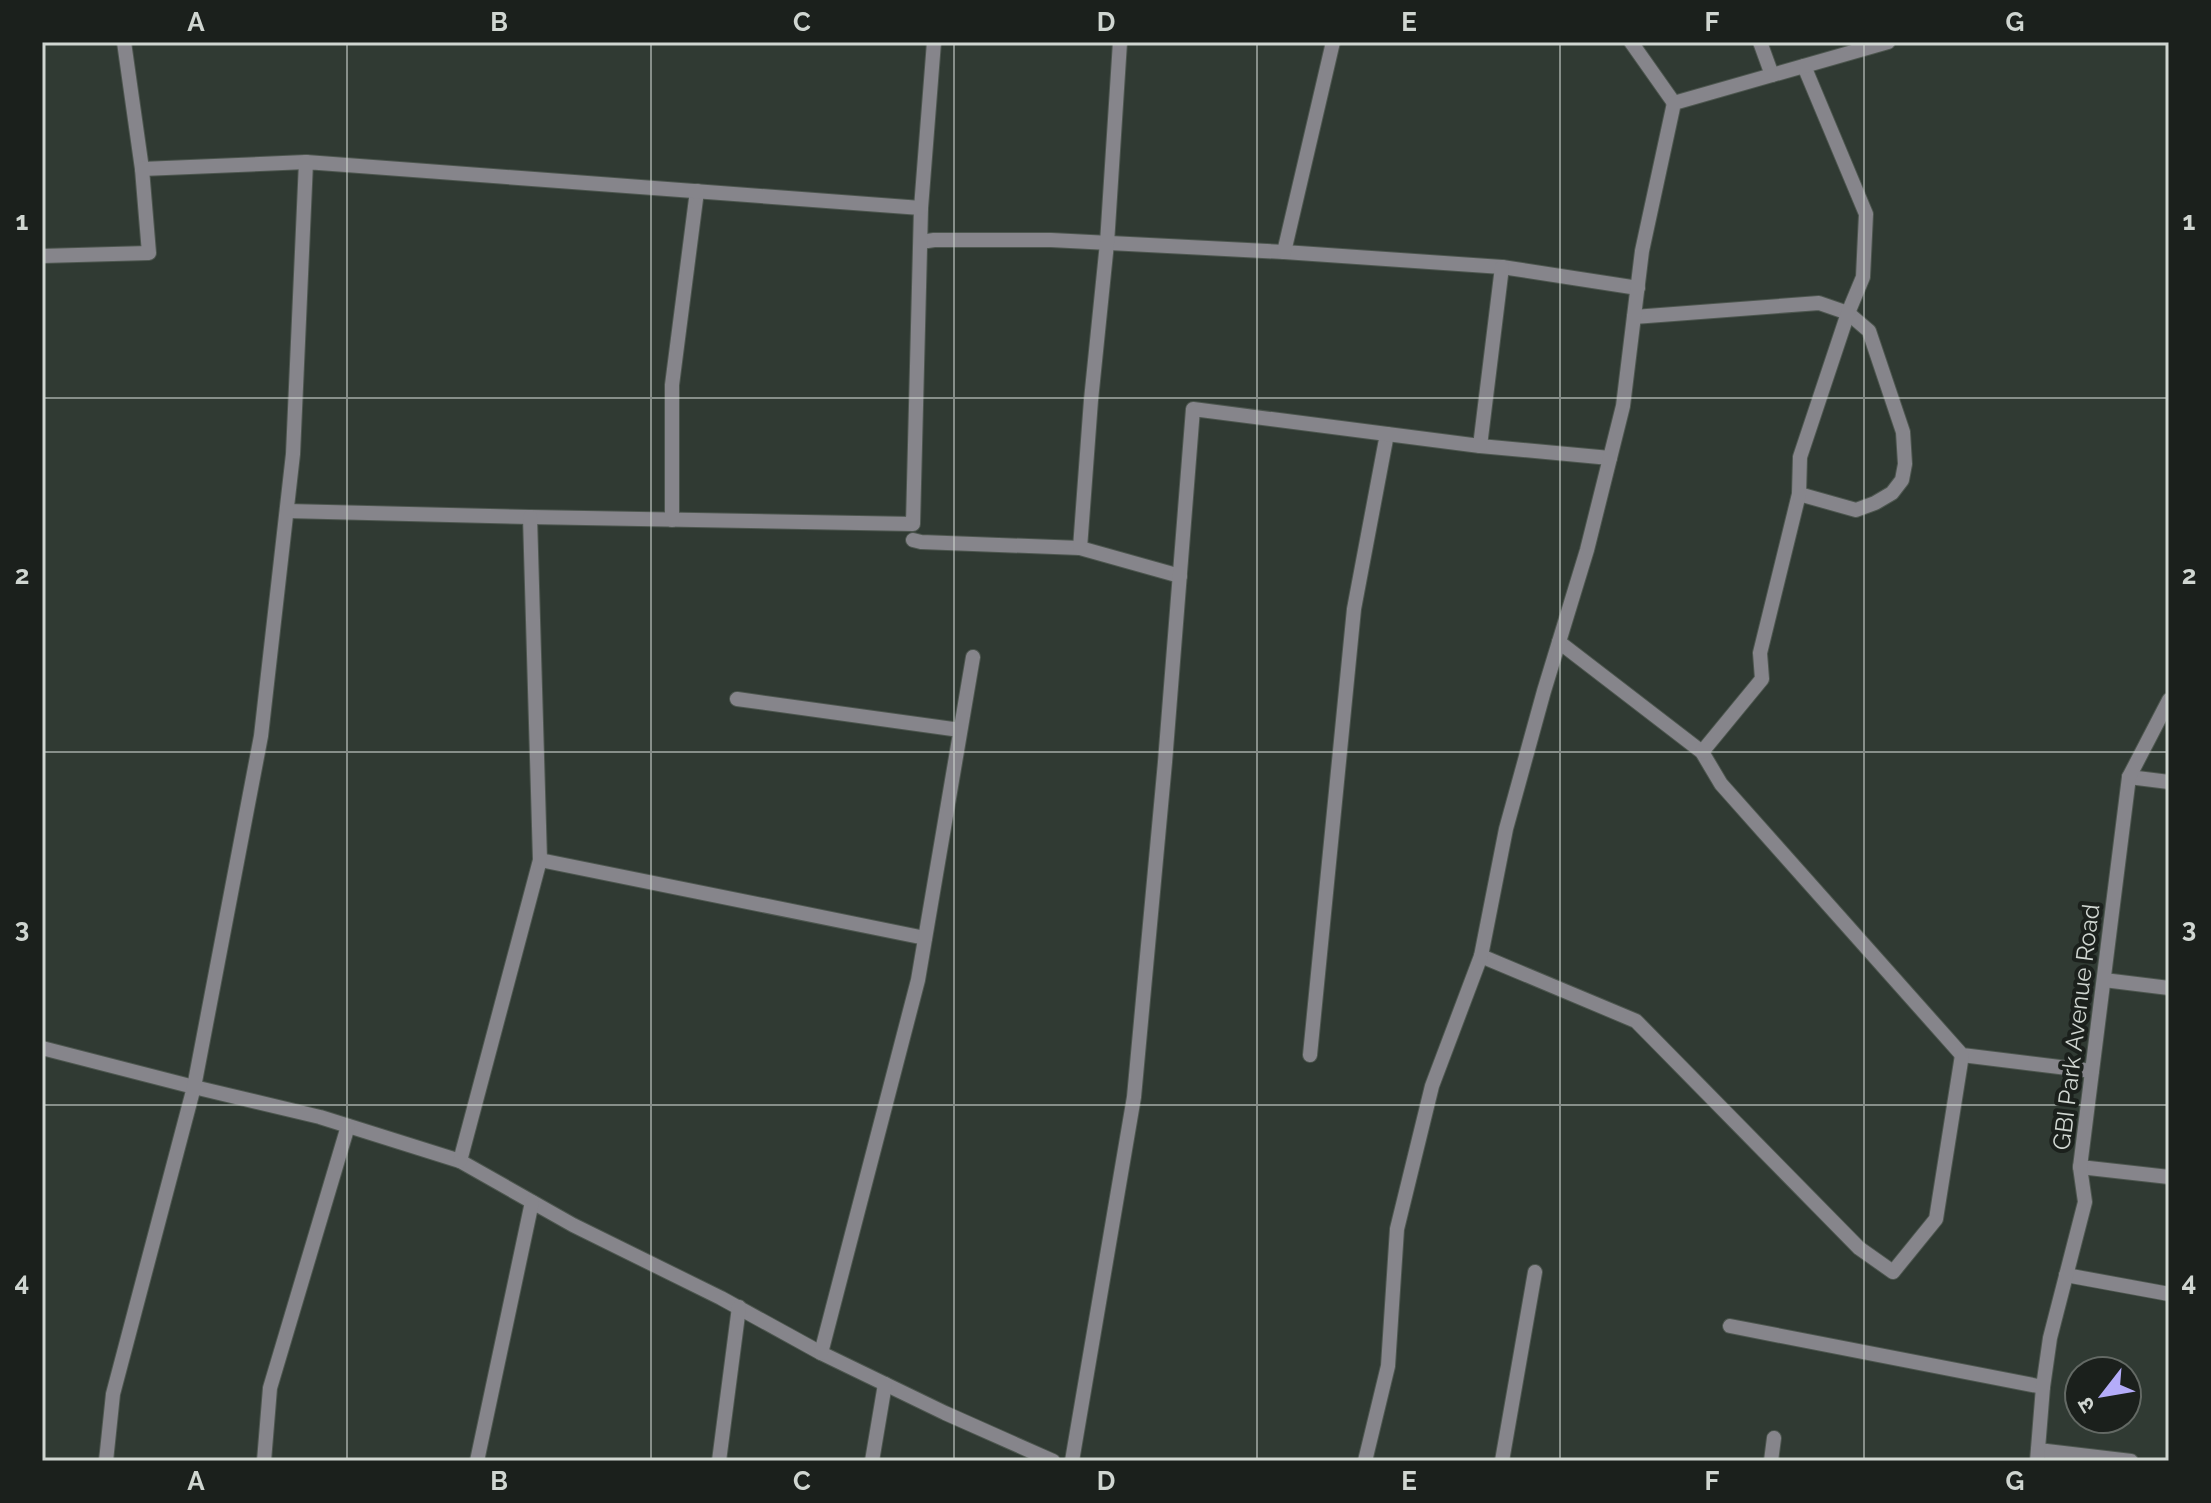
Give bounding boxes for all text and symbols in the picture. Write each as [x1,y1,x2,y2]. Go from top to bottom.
text: A [187,7,205,37]
text: B [490,7,508,37]
text: C [793,7,811,37]
text: D [1097,7,1115,37]
text: E [1401,7,1417,37]
text: F [1705,7,1720,37]
text: G [2006,7,2024,37]
text: 1 [16,206,29,236]
text: 1 [2183,206,2196,236]
text: 2 [15,560,29,590]
text: 2 [2182,560,2196,590]
street label: GBI Park Avenue Road [2047,902,2105,1152]
text: 3 [15,913,29,943]
text: 3 [2182,913,2196,943]
text: 4 [15,1267,29,1297]
text: 4 [2182,1267,2196,1297]
north arrow [2063,1355,2143,1435]
text: उ [2071,1392,2100,1418]
text: A [187,1466,205,1496]
text: B [490,1466,508,1496]
text: C [793,1466,811,1496]
text: D [1097,1466,1115,1496]
text: E [1401,1466,1417,1496]
text: F [1705,1466,1720,1496]
text: G [2006,1466,2024,1496]

